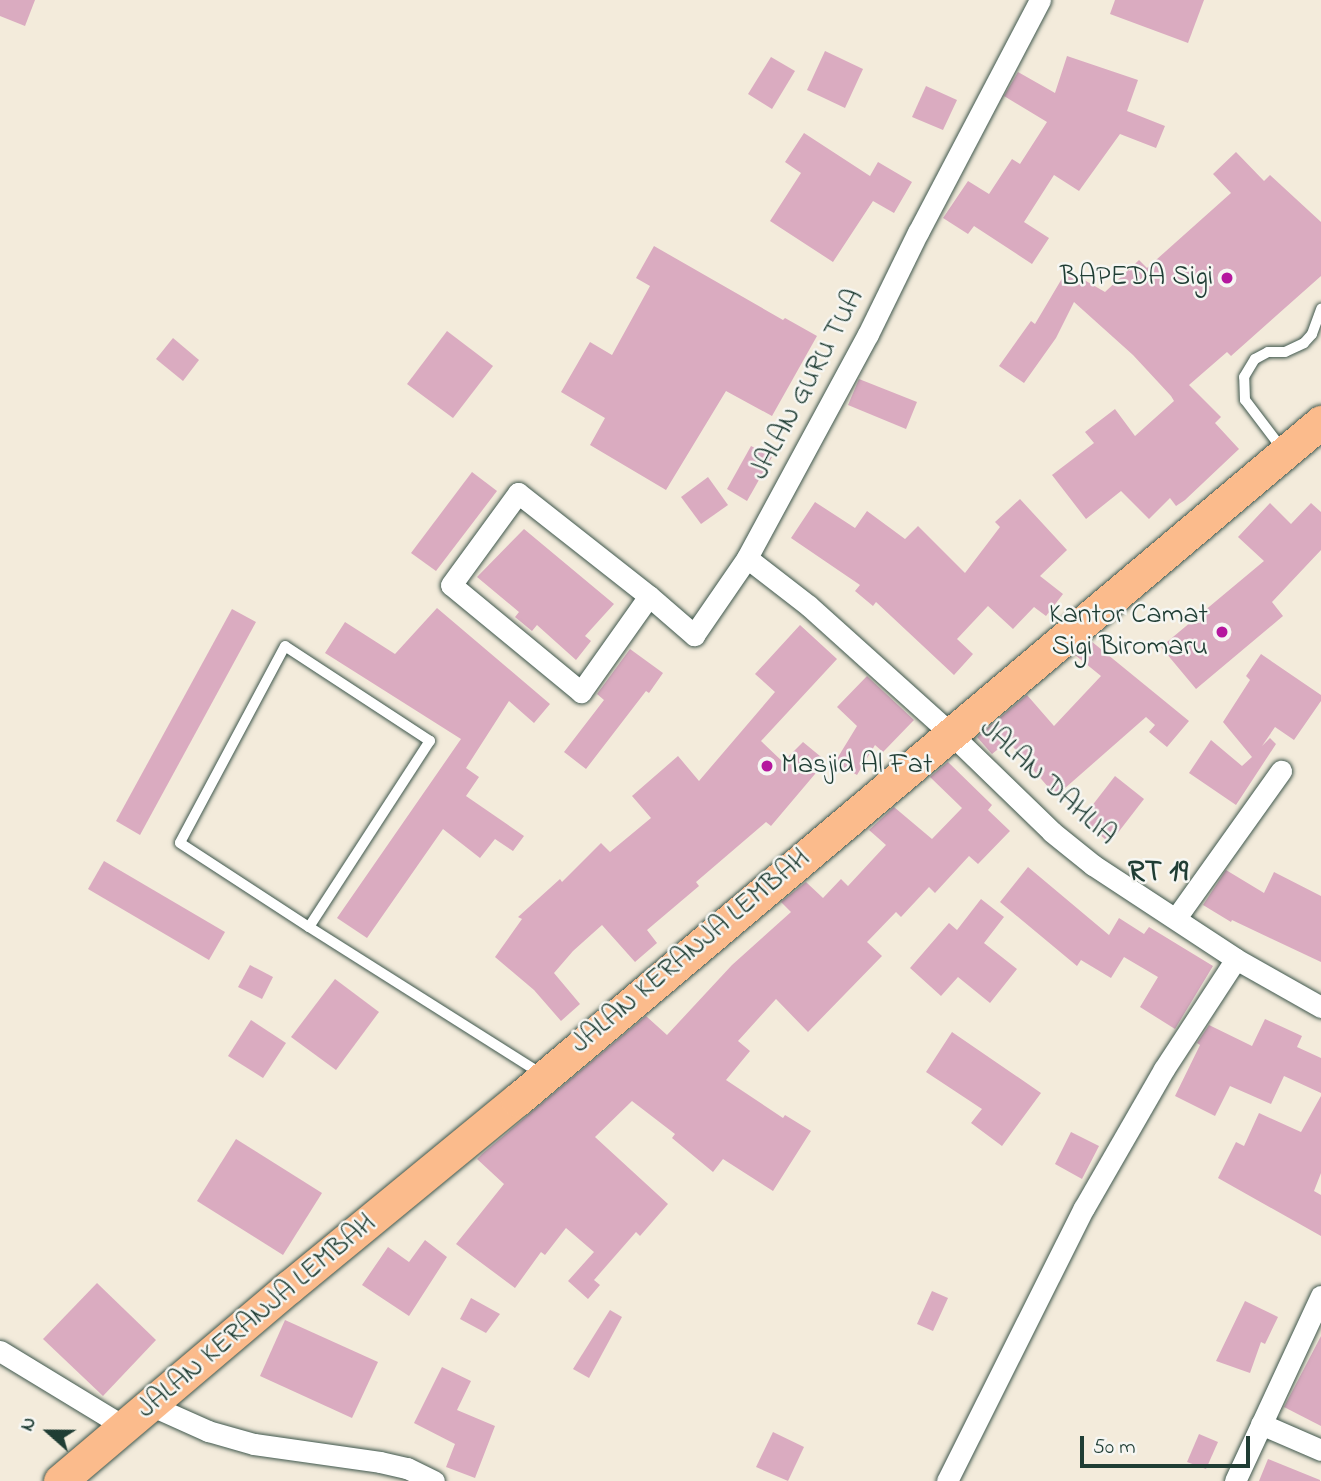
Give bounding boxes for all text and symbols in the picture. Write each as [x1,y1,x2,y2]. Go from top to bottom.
place label: BAPEDA Sigi [1060,261,1213,295]
marker: BAPEDA Sigi [1219,270,1235,286]
street label: JALAN GURU TUA [744,284,872,486]
place label: Kantor Camat Sigi Biromaru [1049,599,1208,665]
marker: Kantor Camat Sigi Biromaru [1214,624,1230,640]
street label: JALAN DAHLIA [972,713,1122,853]
place label: Masjid Al Fat [781,749,932,783]
marker: Masjid Al Fat [759,758,775,774]
street label: JALAN KERANJA LEMBAH [565,842,817,1062]
district label: RT 19 [1128,855,1188,891]
street label: JALAN KERANJA LEMBAH [131,1207,383,1427]
north arrow [14,1397,84,1467]
text: N [14,1413,44,1435]
scale bar [1083,1422,1253,1466]
text: 50 m [1093,1433,1136,1463]

